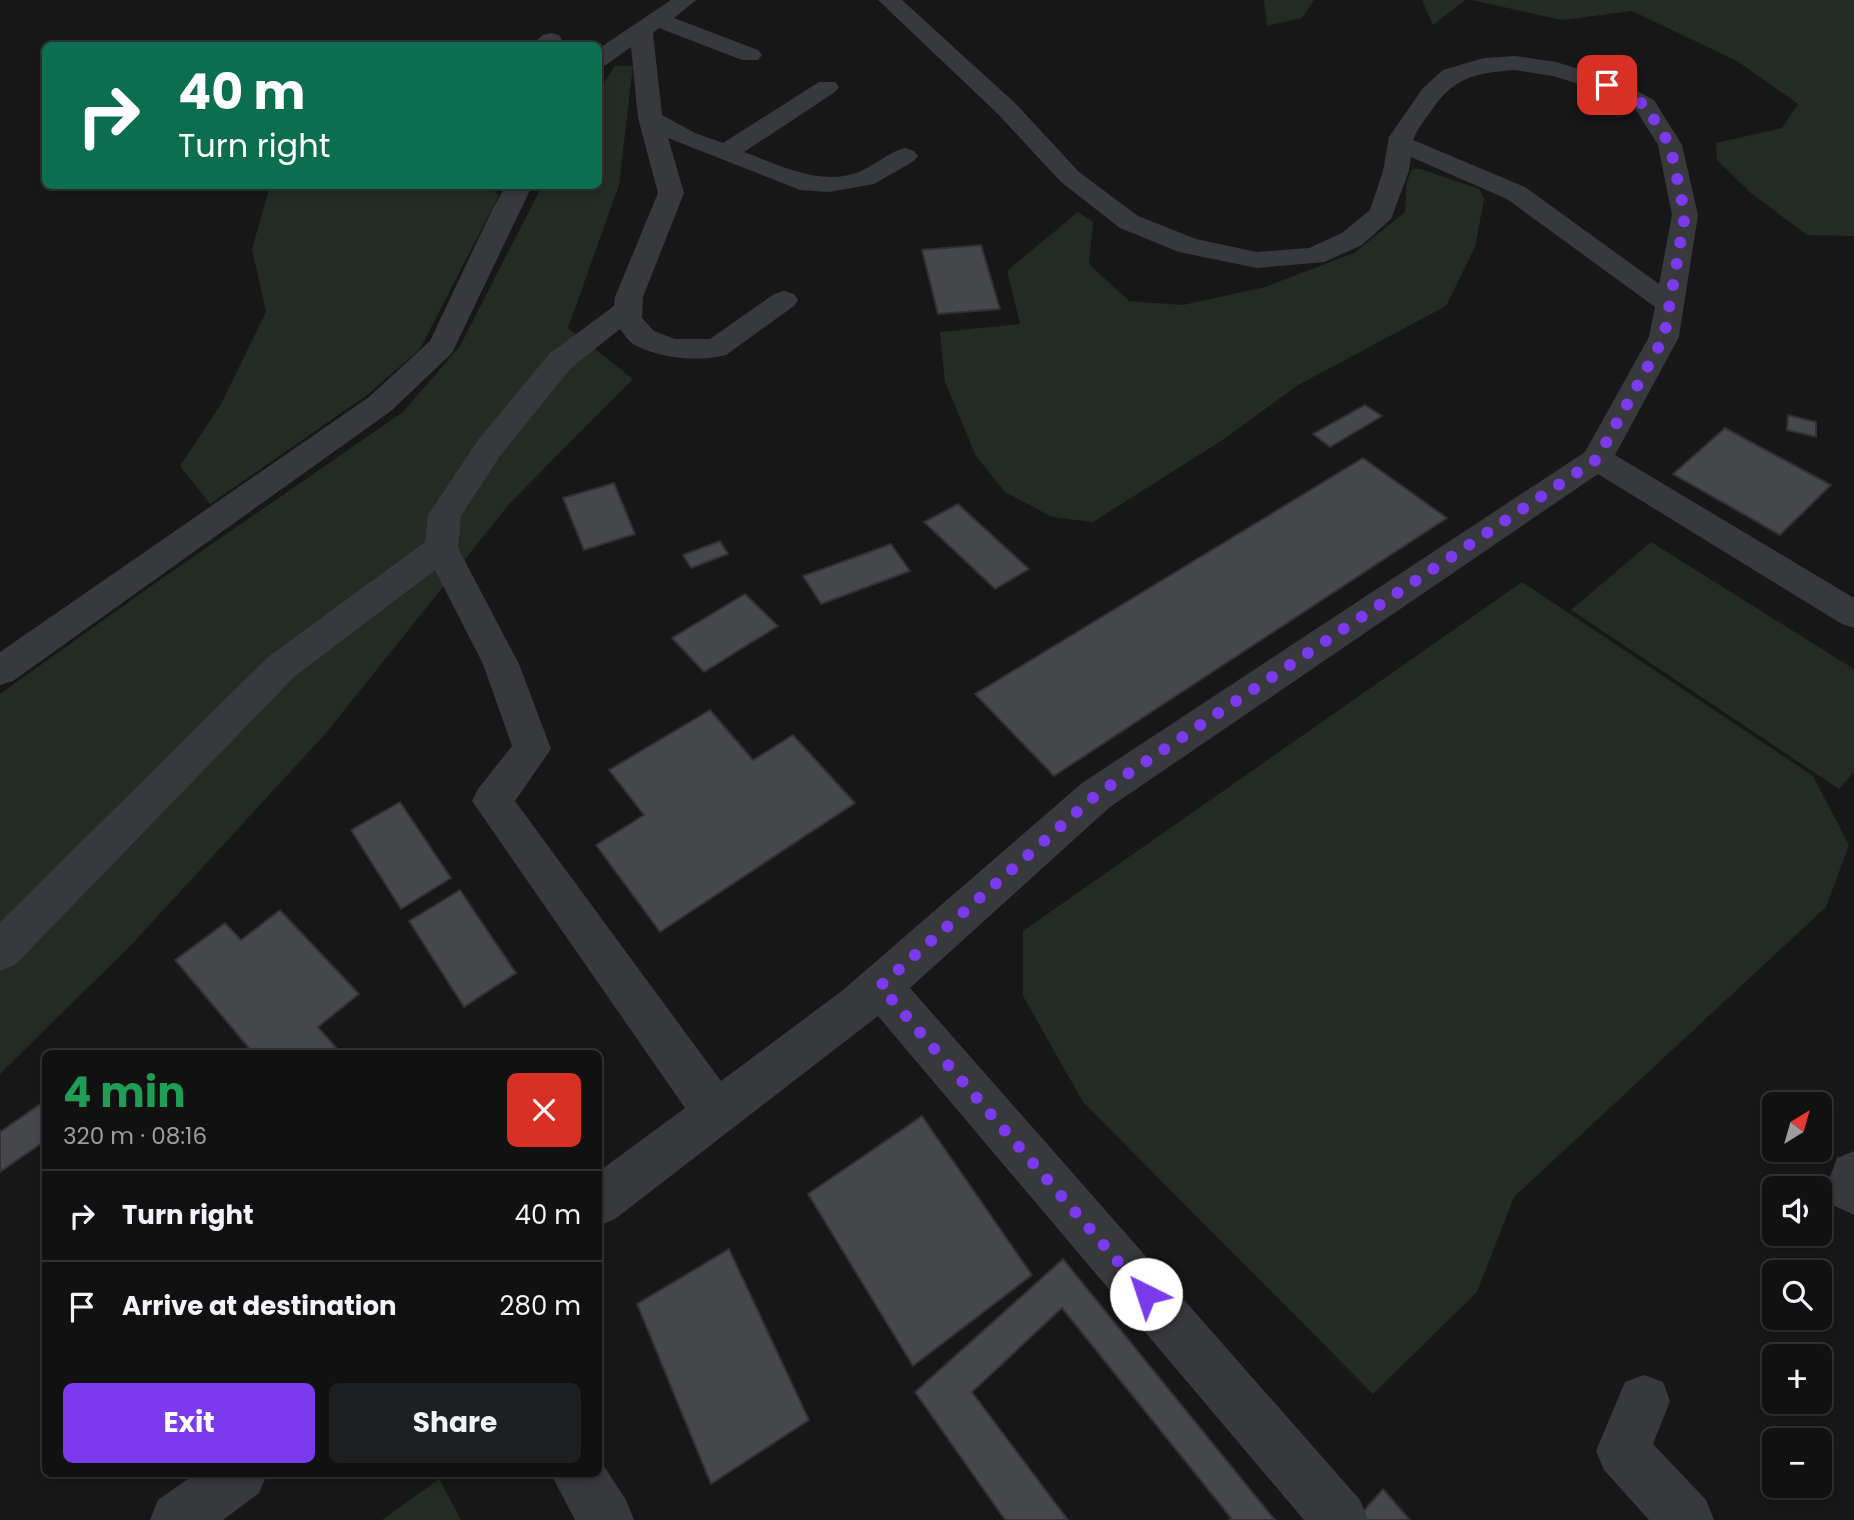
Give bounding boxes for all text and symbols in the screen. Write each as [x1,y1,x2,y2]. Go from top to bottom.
pin [1577,55,1637,115]
text: 40 m [178,58,305,126]
icon: arrive [1588,66,1626,104]
icon: right [63,70,154,161]
text: Turn right [178,123,330,168]
text: 4 min [63,1063,186,1122]
button: close [507,1073,581,1147]
north arrow [1762,1092,1832,1162]
map controls [1762,1092,1832,1498]
text: 320 m · 08:16 [63,1120,207,1152]
button: sound [1762,1176,1832,1246]
icon: right [63,1197,101,1235]
text: Turn right [122,1197,254,1233]
text: 40 m [515,1197,581,1233]
position arrow [1109,1257,1183,1331]
button: search [1762,1260,1832,1330]
icon: arrive [63,1288,101,1326]
text: Arrive at destination [122,1288,397,1324]
text: 280 m [500,1288,581,1324]
button: + [1762,1344,1832,1414]
button: Exit [63,1383,315,1463]
button: Share [329,1383,581,1463]
button: − [1762,1428,1832,1498]

